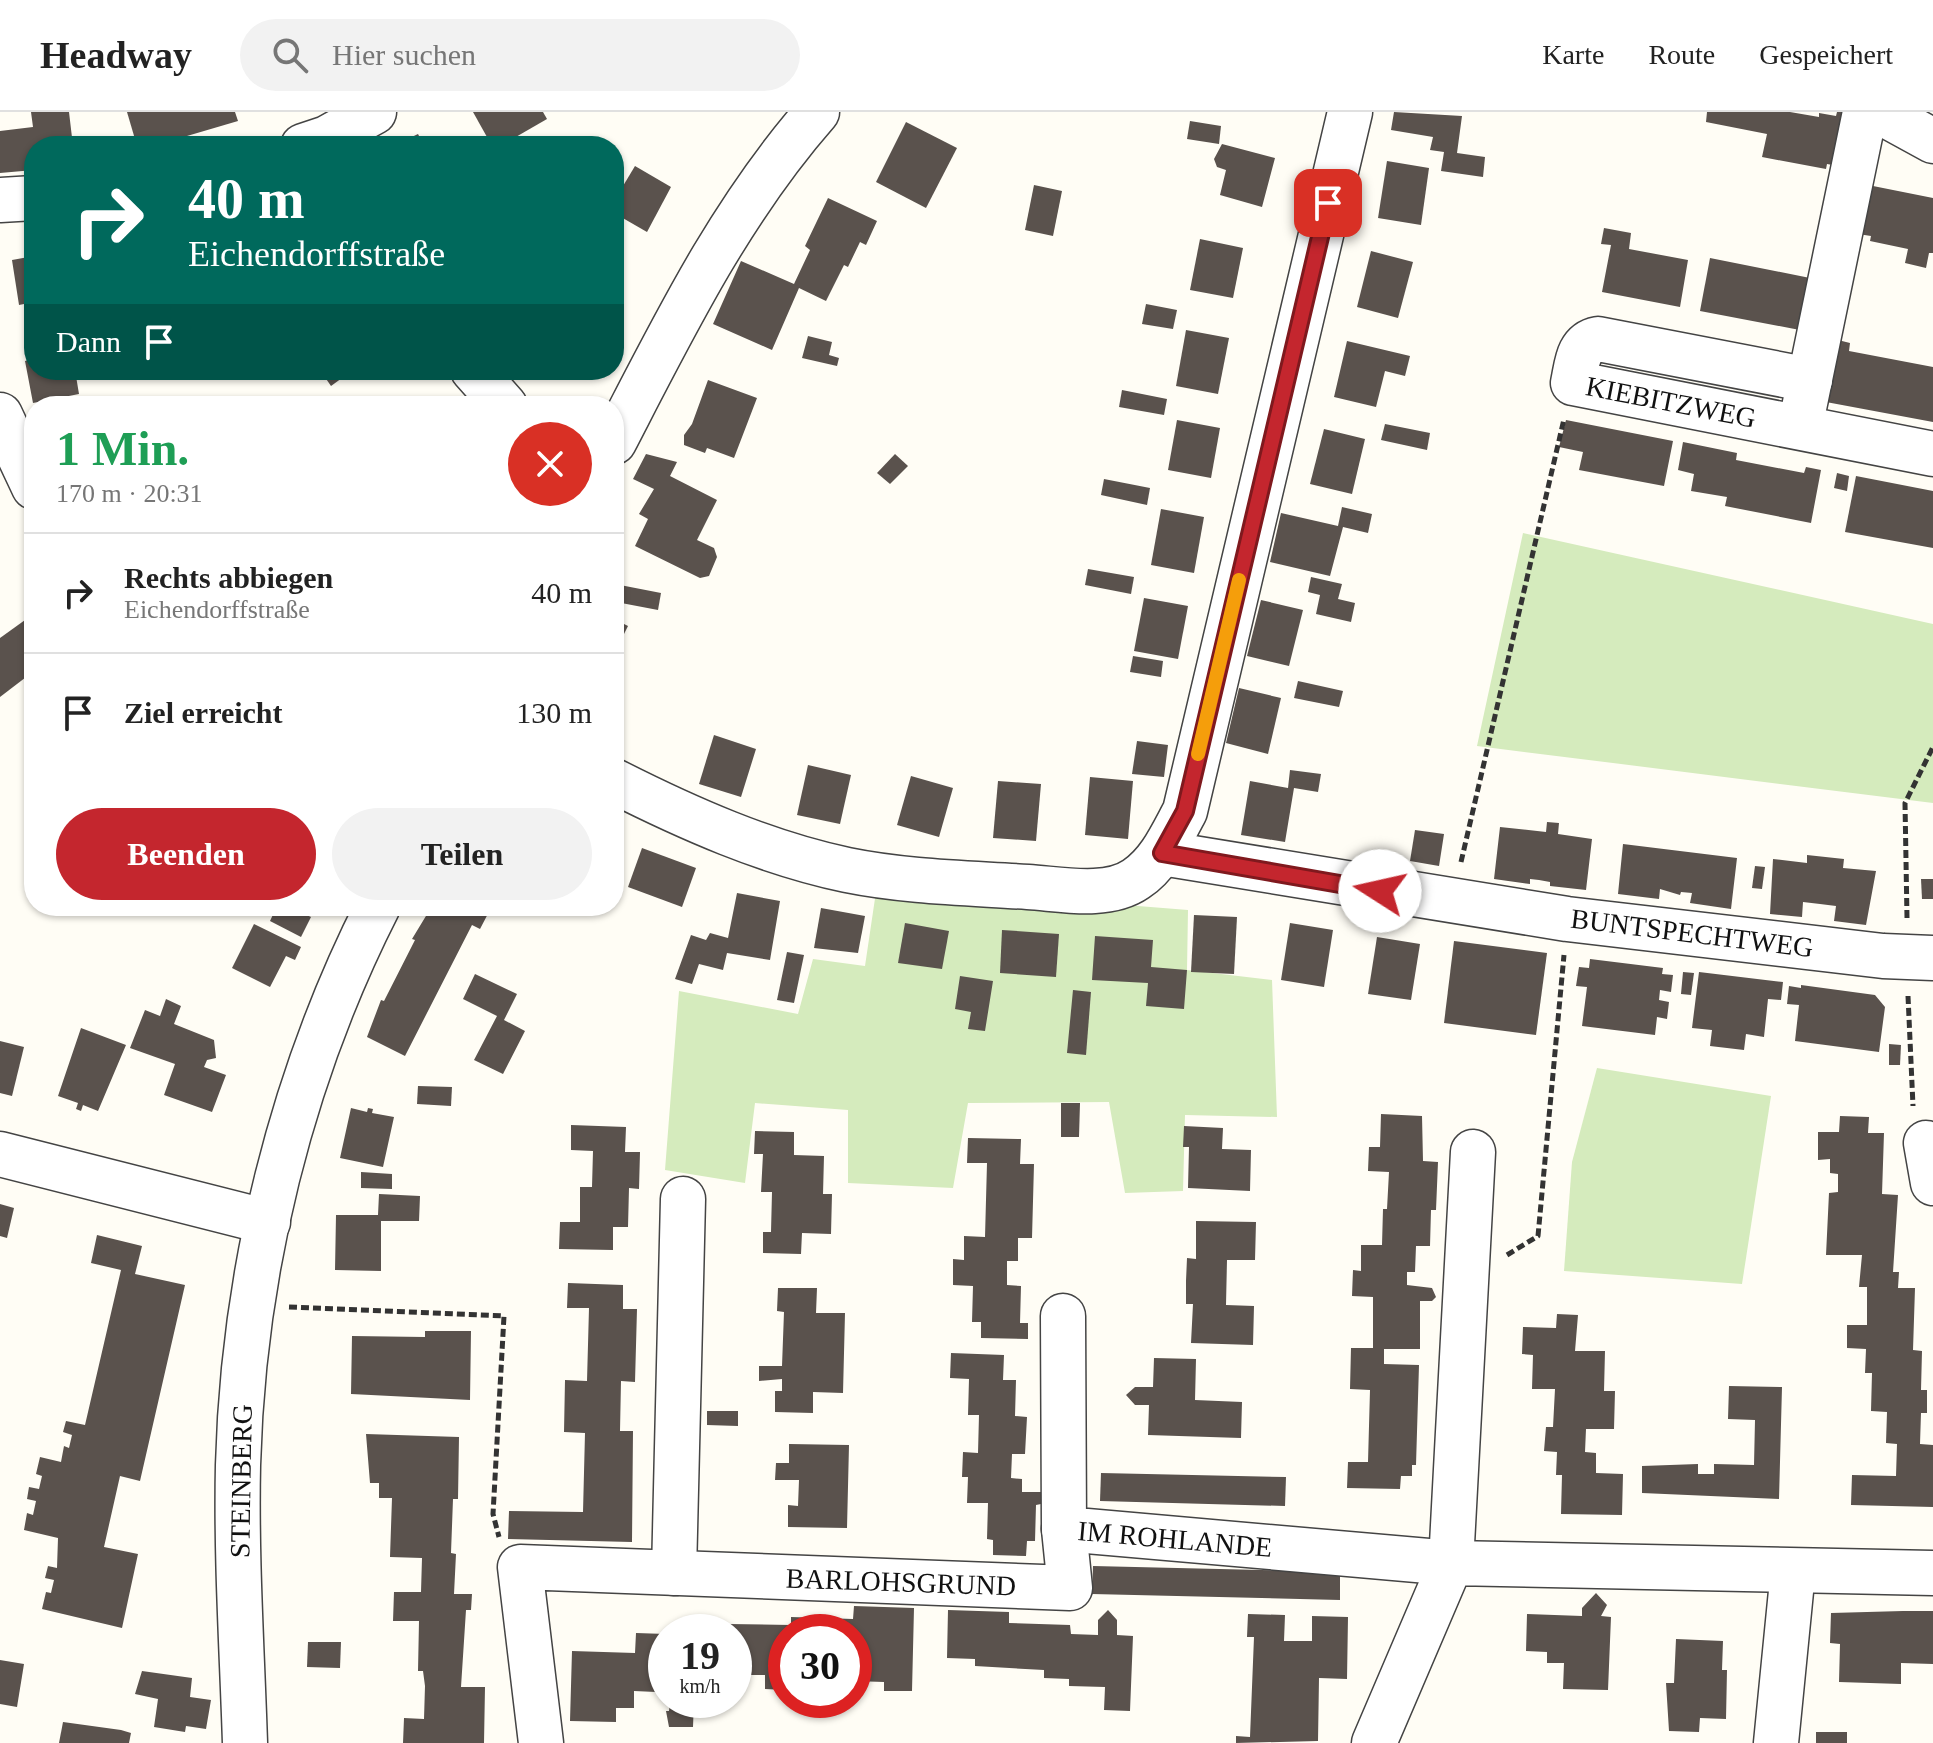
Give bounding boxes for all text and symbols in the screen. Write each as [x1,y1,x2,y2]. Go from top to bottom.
search box [240,19,800,91]
icon: search [268,33,312,77]
text: Headway [40,34,192,76]
text: Hier suchen [332,38,476,71]
text: Karte [1542,39,1604,70]
text: Route [1648,39,1715,70]
text: Gespeichert [1759,39,1893,70]
icon: right [56,168,160,272]
text: 40 m [188,168,305,230]
pin [1294,169,1362,237]
icon: arrive [1306,181,1350,225]
text: Eichendorffstraße [188,234,445,274]
icon: arrive [137,320,181,364]
text: Dann [56,325,121,358]
street label: KIEBITZWEG [1583,370,1759,434]
text: 1 Min. [56,422,189,475]
button: close [508,422,592,506]
text: 170 m · 20:31 [56,479,203,508]
text: Rechts abbiegen [124,561,333,594]
icon: right [56,571,100,615]
text: 40 m [531,576,592,609]
text: Eichendorffstraße [124,595,310,624]
icon: arrive [56,691,100,735]
text: Ziel erreicht [124,696,283,729]
text: 130 m [516,696,592,729]
button: Beenden [56,808,316,900]
button: Teilen [332,808,592,900]
position arrow [1338,849,1422,933]
street label: BUNTSPECHTWEG [1569,903,1815,963]
street label: STEINBERG [224,1404,258,1558]
street label: IM ROHLANDE [1076,1515,1274,1563]
street label: BARLOHSGRUND [785,1562,1017,1602]
speed limit sign: 30 [768,1614,872,1718]
text: 19 [680,1633,720,1678]
text: km/h [679,1675,721,1697]

